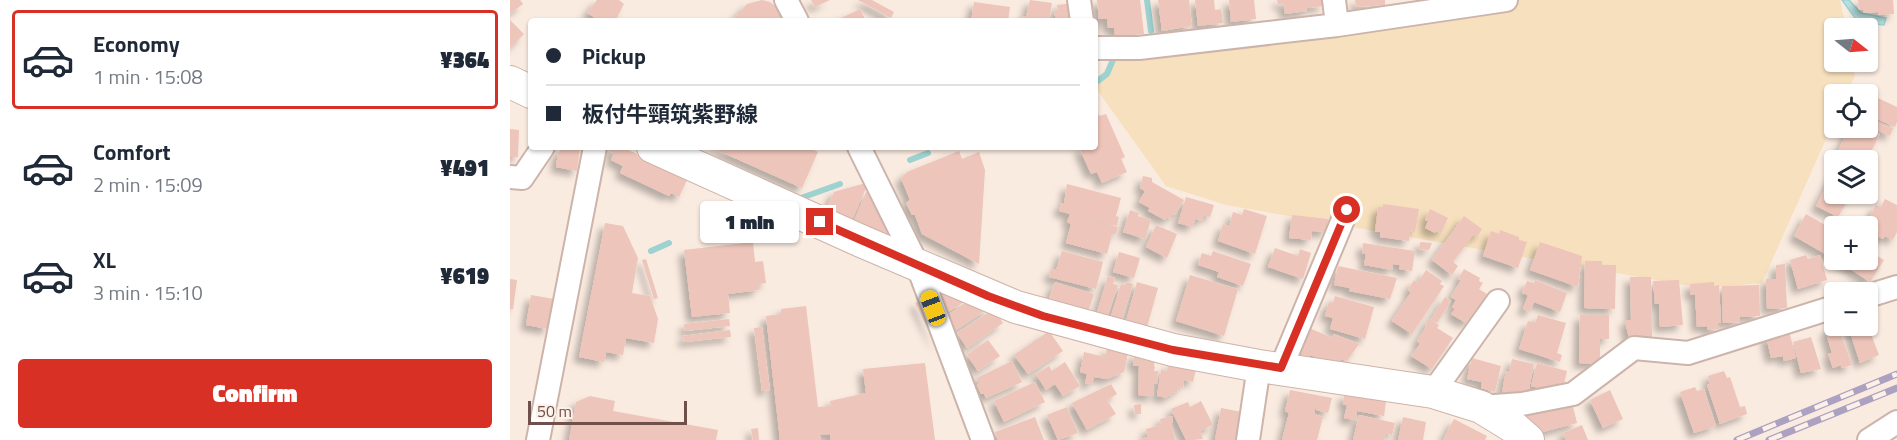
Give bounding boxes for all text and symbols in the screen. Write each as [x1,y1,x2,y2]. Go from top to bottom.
north arrow [1824,18,1878,72]
map controls [1824,18,1878,336]
text: Economy [93,27,180,61]
icon: car [21,33,75,87]
text: Pickup [582,39,646,73]
text: ¥364 [440,43,489,77]
text: 1 min · 15:08 [93,61,203,92]
button: locate [1824,84,1878,138]
text: 板付牛頸筑紫野線 [582,97,758,131]
text: Comfort [93,135,171,169]
icon: car [21,141,75,195]
button: layers [1824,150,1878,204]
text: ¥491 [440,151,489,185]
text: 2 min · 15:09 [93,169,203,200]
route start [1333,196,1360,223]
callout: 1 min [700,201,799,243]
text: 1 min [725,206,774,237]
route end [806,208,833,235]
button: + [1824,216,1878,270]
text: XL [93,243,116,277]
icon: car [21,249,75,303]
text: ¥619 [440,259,489,293]
text: 3 min · 15:10 [93,277,203,308]
button: − [1824,282,1878,336]
car [918,288,948,328]
button: Confirm [18,359,492,428]
scale bar [528,398,687,426]
text: 50 m [537,399,572,423]

